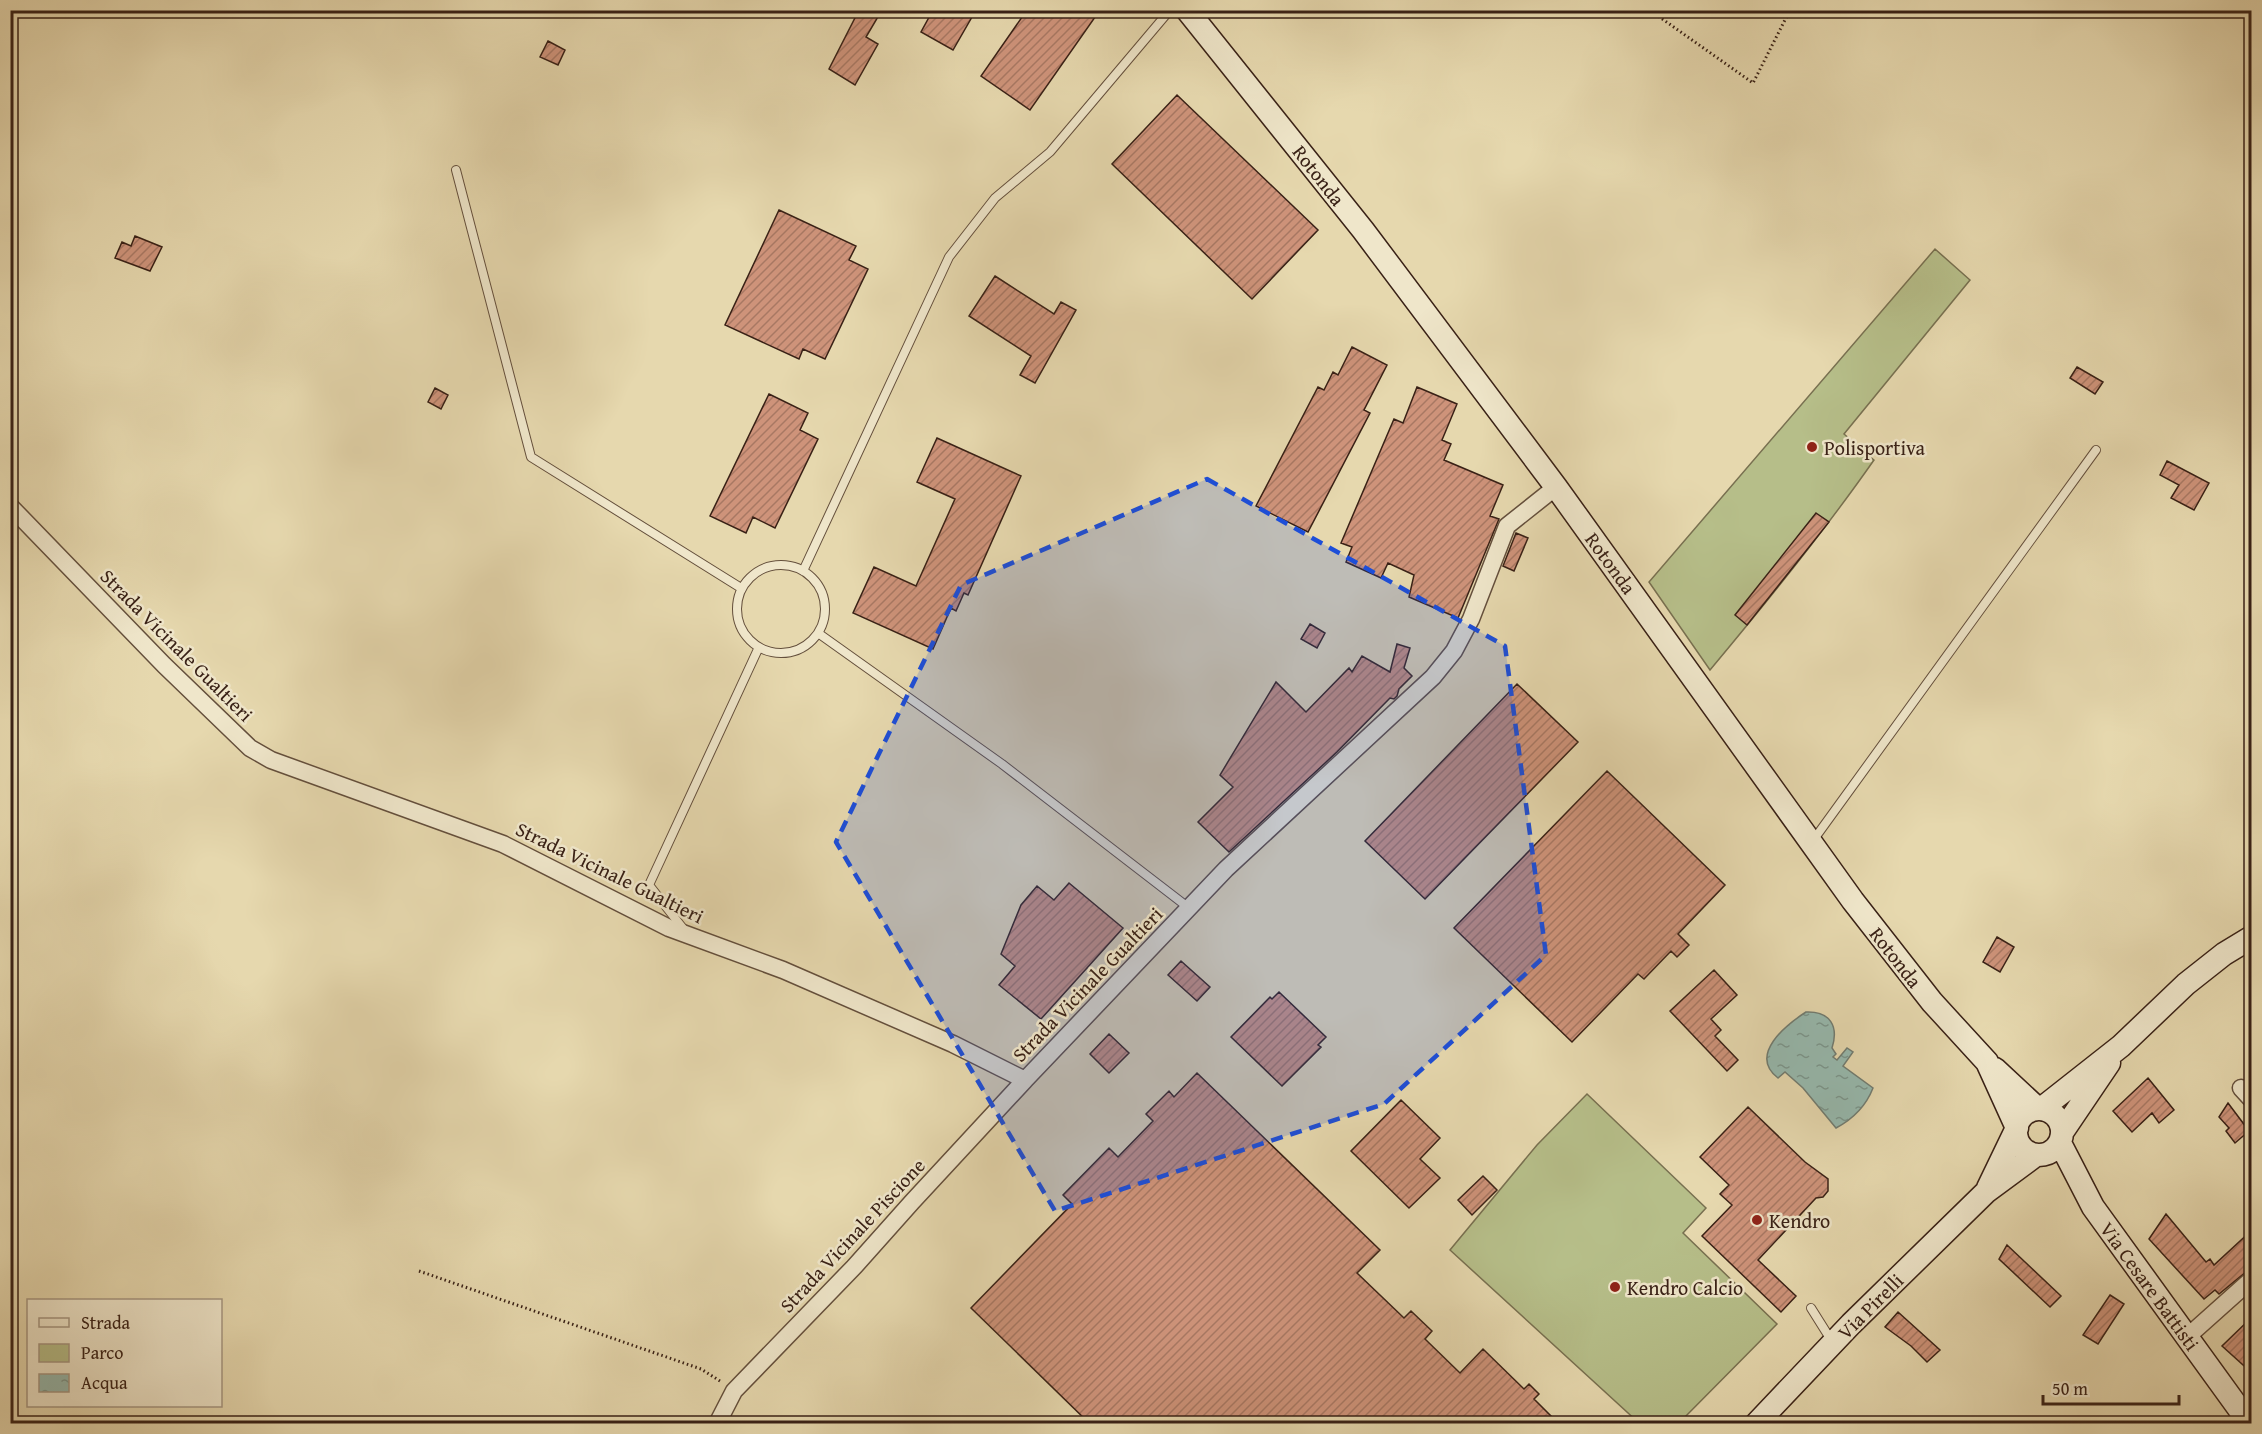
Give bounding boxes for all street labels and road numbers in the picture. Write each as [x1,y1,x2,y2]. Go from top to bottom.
street label: Rotonda [1286,138,1352,212]
street label: Rotonda [1579,526,1644,600]
street label: Strada Vicinale Gualtieri [94,562,260,728]
street label: Strada Vicinale Gualtieri [511,814,709,930]
street label: Strada Vicinale Gualtieri [1005,900,1169,1068]
street label: Rotonda [1863,920,1929,994]
street label: Strada Vicinale Piscione [773,1151,931,1319]
street label: Via Cesare Battisti [2093,1216,2207,1357]
street label: Via Pirelli [1830,1266,1910,1346]

